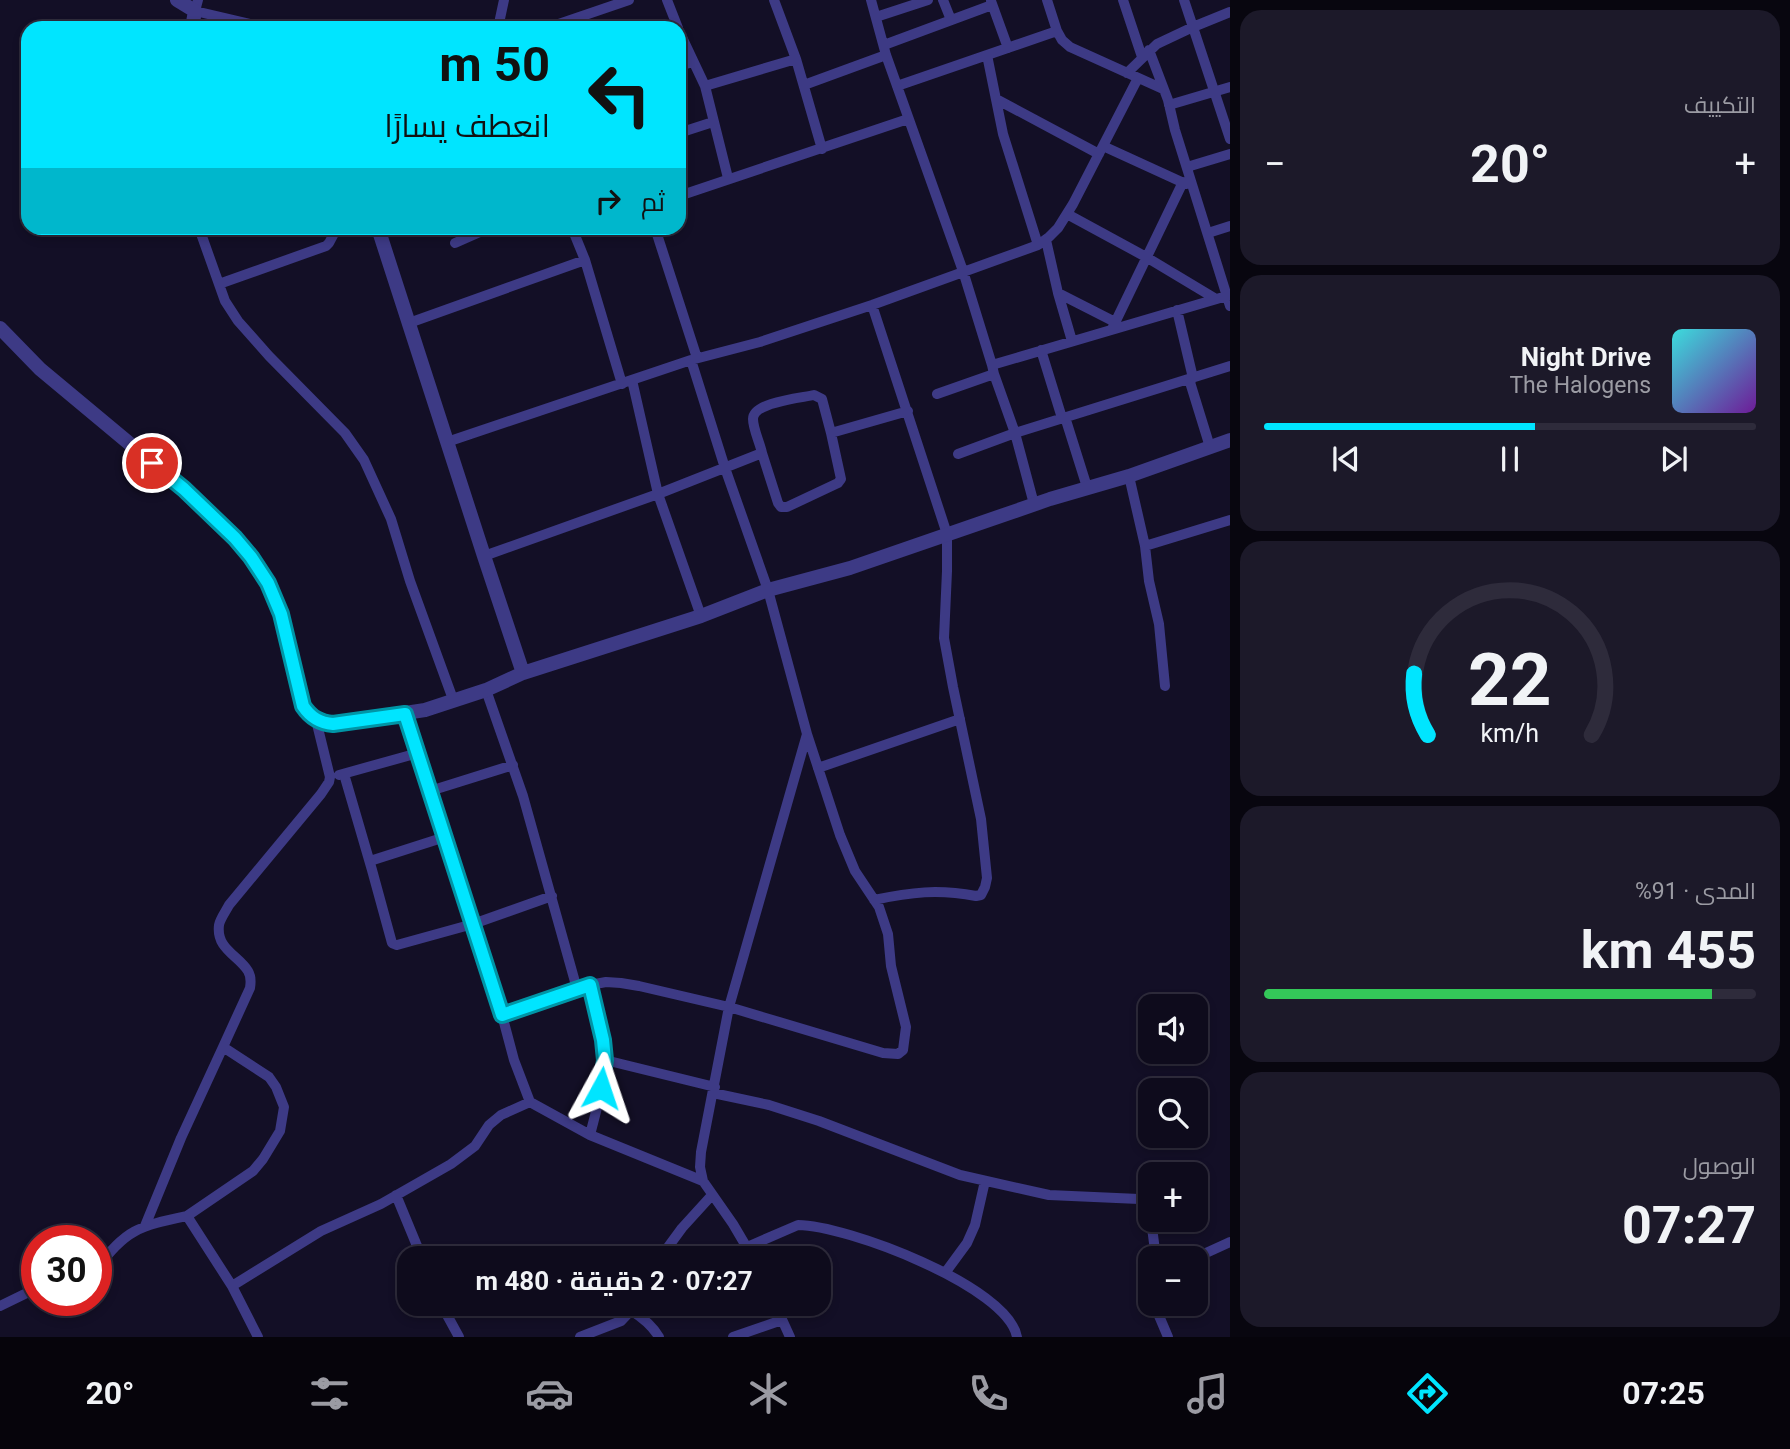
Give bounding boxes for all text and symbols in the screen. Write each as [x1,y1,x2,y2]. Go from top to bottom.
text: 50 m [439,36,550,93]
icon: left [574,49,665,140]
text: التكييف [1684,92,1756,119]
text: انعطف يسارًا [384,107,550,145]
text: 20° [1470,134,1550,195]
text: − [1264,142,1286,186]
text: + [1734,142,1756,186]
icon: right [589,182,627,220]
text: ثم [641,187,665,217]
text: Night Drive [1521,342,1651,372]
text: The Halogens [1509,372,1651,399]
pin [122,433,182,493]
icon: previous [1327,440,1365,478]
icon: pause [1491,440,1529,478]
icon: next [1655,440,1693,478]
icon: arrive [133,444,171,482]
text: 22 [1468,637,1552,723]
text: km/h [1481,718,1539,747]
text: المدى · 91% [1635,878,1756,905]
text: 455 km [1581,920,1756,981]
map controls [1138,994,1208,1316]
button: sound [1138,994,1208,1064]
position arrow [564,1051,638,1125]
button: search [1138,1078,1208,1148]
text: الوصول [1683,1153,1756,1180]
button: + [1138,1162,1208,1232]
text: 07:27 [1622,1195,1756,1256]
speed limit sign: 30 [21,1225,112,1316]
button: − [1138,1246,1208,1316]
text: 07:27 · 2 دقيقة · 480 m [475,1266,753,1296]
icon: filters [305,1369,354,1418]
icon: car [525,1369,574,1418]
icon: climate [744,1369,793,1418]
icon: phone [964,1369,1013,1418]
icon: music [1183,1369,1232,1418]
icon: directions [1403,1369,1452,1418]
text: 20° [85,1374,135,1412]
text: 07:25 [1622,1374,1705,1412]

